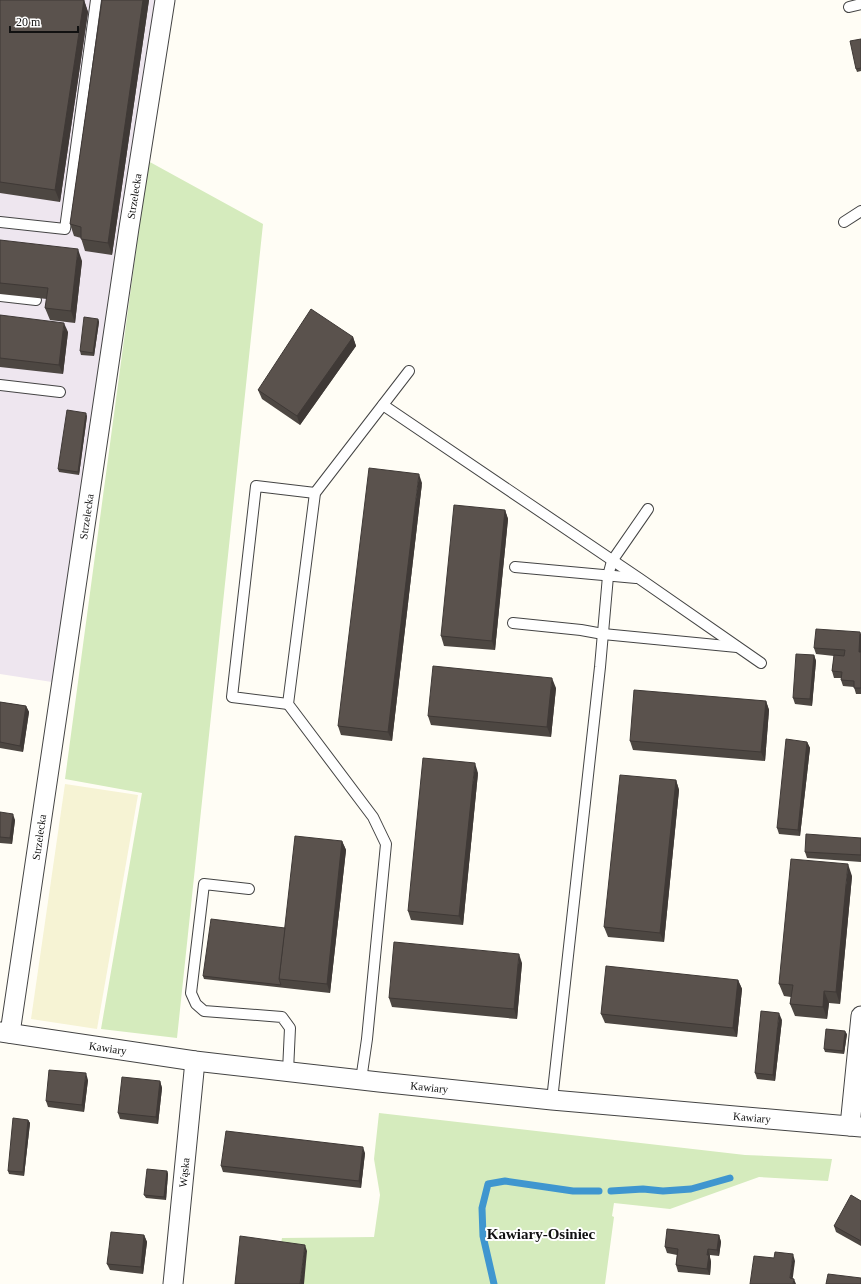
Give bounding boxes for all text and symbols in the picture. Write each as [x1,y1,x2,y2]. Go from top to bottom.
scale bar [10,8,78,34]
text: 20 m [16,15,41,29]
street label: Strzelecka [125,172,144,220]
street label: Strzelecka [77,493,96,540]
street label: Strzelecka [30,813,48,861]
street label: Kawiary [88,1039,128,1057]
street label: Kawiary [410,1079,449,1095]
street label: Kawiary [733,1110,772,1125]
street label: Wąska [177,1157,191,1188]
district label: Kawiary-Osiniec [487,1226,595,1242]

